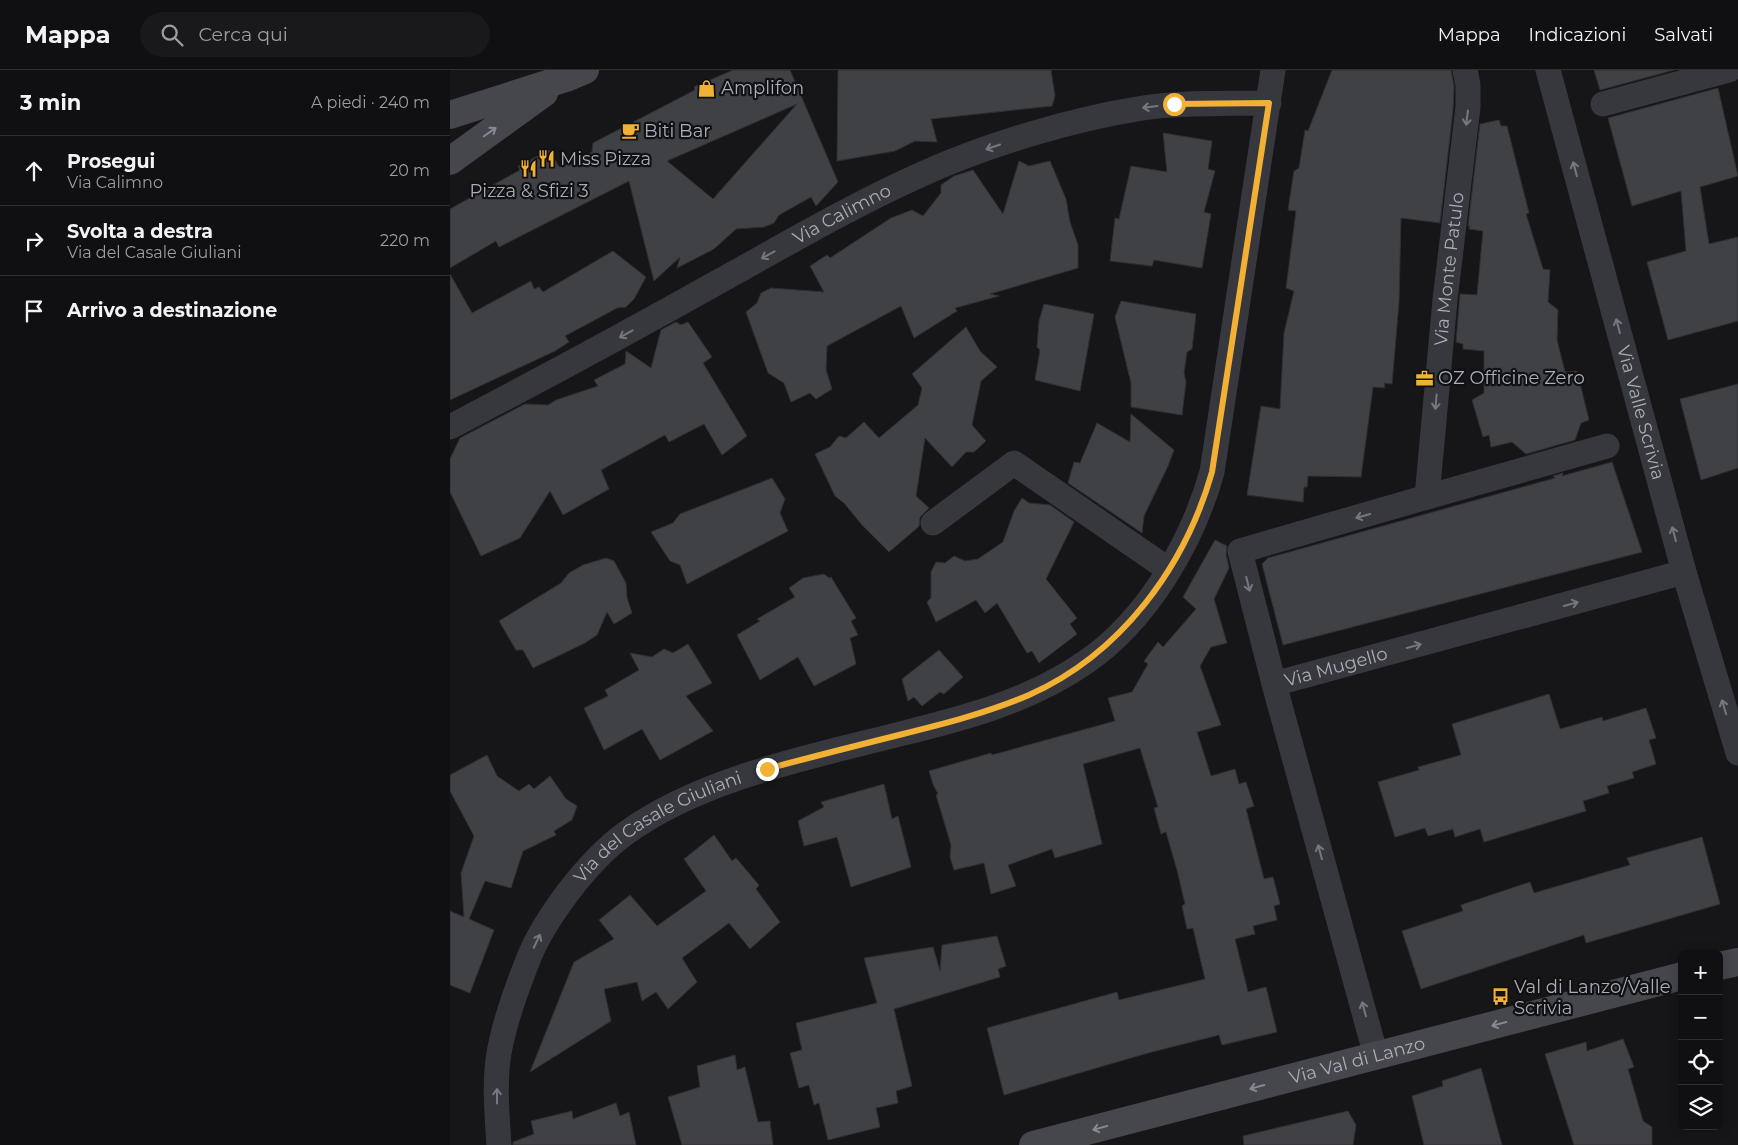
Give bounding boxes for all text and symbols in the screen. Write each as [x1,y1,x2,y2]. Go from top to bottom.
search box [140,12,490,57]
text: Mappa [25,20,110,49]
icon: search [158,21,186,49]
text: Cerca qui [198,23,288,46]
text: Mappa [1438,24,1501,46]
text: Indicazioni [1529,24,1626,46]
text: Salvati [1654,24,1713,46]
place label: Amplifon [721,77,804,99]
shop icon: Amplifon [697,78,717,98]
text: 3 min [20,90,81,115]
text: A piedi · 240 m [311,93,430,112]
route start [1163,93,1186,116]
one-way arrow [1143,102,1159,112]
one-way arrow [1462,110,1472,126]
place label: Biti Bar [644,120,711,142]
cafe icon: Biti Bar [620,121,640,141]
one-way arrow [483,127,497,137]
one-way arrow [986,143,1001,152]
place label: Miss Pizza [560,148,651,170]
restaurant icon: Miss Pizza [536,149,556,169]
text: Prosegui [67,150,155,173]
icon: ahead [20,157,48,185]
restaurant icon: Pizza & Sfizi 3 [519,158,539,178]
text: 20 m [389,161,430,180]
one-way arrow [1570,162,1580,178]
text: Via Calimno [67,173,163,192]
street label: Via Calimno [789,179,895,249]
place label: Pizza & Sfizi 3 [469,180,589,202]
street label: Via Monte Patulo [1430,191,1469,347]
text: Svolta a destra [67,220,213,243]
icon: right [20,227,48,255]
text: 220 m [380,231,430,250]
text: Via del Casale Giuliani [67,243,242,262]
one-way arrow [761,250,775,260]
icon: arrive [20,297,48,325]
text: Arrivo a destinazione [67,299,277,322]
one-way arrow [1612,319,1622,335]
one-way arrow [619,329,633,339]
street label: Via Valle Scrivia [1612,343,1670,482]
place label: OZ Officine Zero [1438,367,1585,389]
office icon: OZ Officine Zero [1414,368,1434,388]
one-way arrow [1431,393,1441,409]
one-way arrow [1356,511,1372,521]
one-way arrow [1669,526,1678,542]
one-way arrow [1244,576,1253,592]
one-way arrow [1563,599,1579,608]
one-way arrow [1406,641,1422,650]
street label: Via Mugello [1282,642,1390,692]
one-way arrow [1719,699,1729,715]
route end [756,758,779,781]
street label: Via del Casale Giuliani [569,767,744,887]
one-way arrow [1315,845,1325,861]
one-way arrow [532,933,542,948]
map controls [1678,950,1723,1130]
button: + [1678,950,1723,995]
place label: Val di Lanzo/Valle Scrivia [1514,976,1671,1019]
bus stop icon: Val di Lanzo/Valle Scrivia [1490,987,1510,1007]
button: − [1678,995,1723,1040]
one-way arrow [1358,1001,1368,1017]
one-way arrow [1492,1020,1508,1029]
street label: Via Val di Lanzo [1287,1032,1428,1089]
button: locate [1678,1040,1723,1085]
one-way arrow [1250,1083,1266,1092]
button: layers [1678,1085,1723,1130]
one-way arrow [492,1089,502,1105]
one-way arrow [1092,1123,1108,1133]

